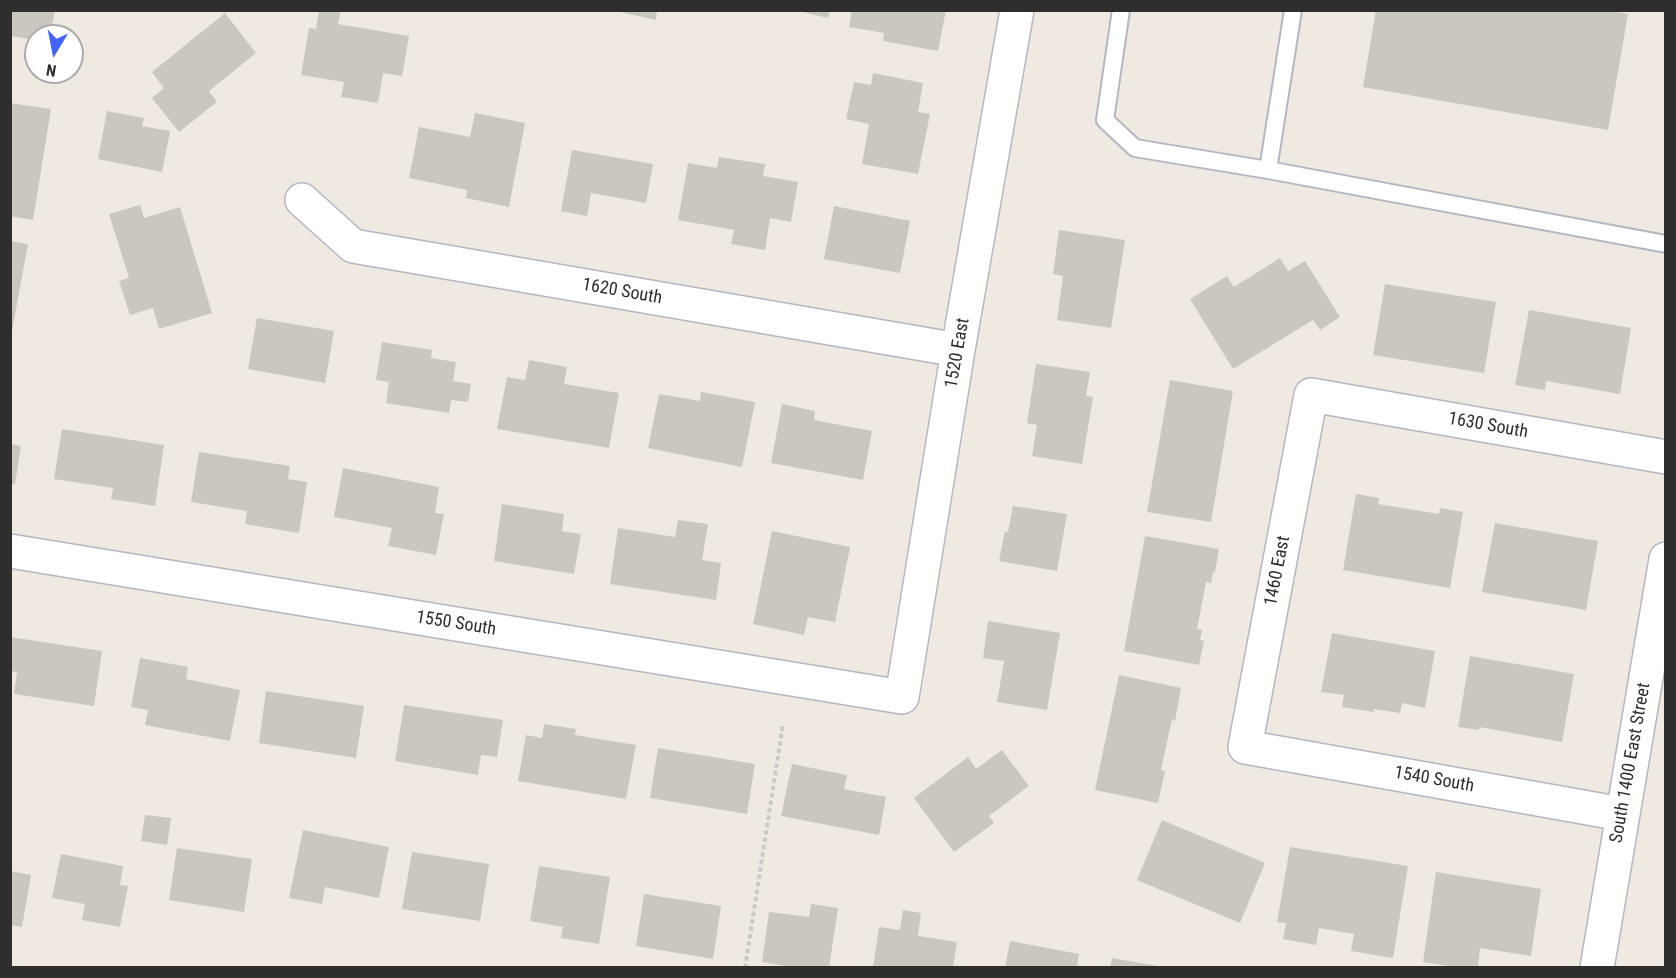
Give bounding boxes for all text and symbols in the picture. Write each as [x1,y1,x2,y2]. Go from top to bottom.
north arrow [24,24,84,84]
text: N [45,60,58,80]
street label: 1620 South [580,274,664,310]
street label: 1520 East [941,316,975,390]
street label: 1630 South [1446,408,1530,444]
street label: 1460 East [1261,534,1295,608]
street label: 1550 South [414,607,498,641]
street label: South 1400 East Street [1606,681,1656,845]
street label: 1540 South [1392,762,1476,798]

